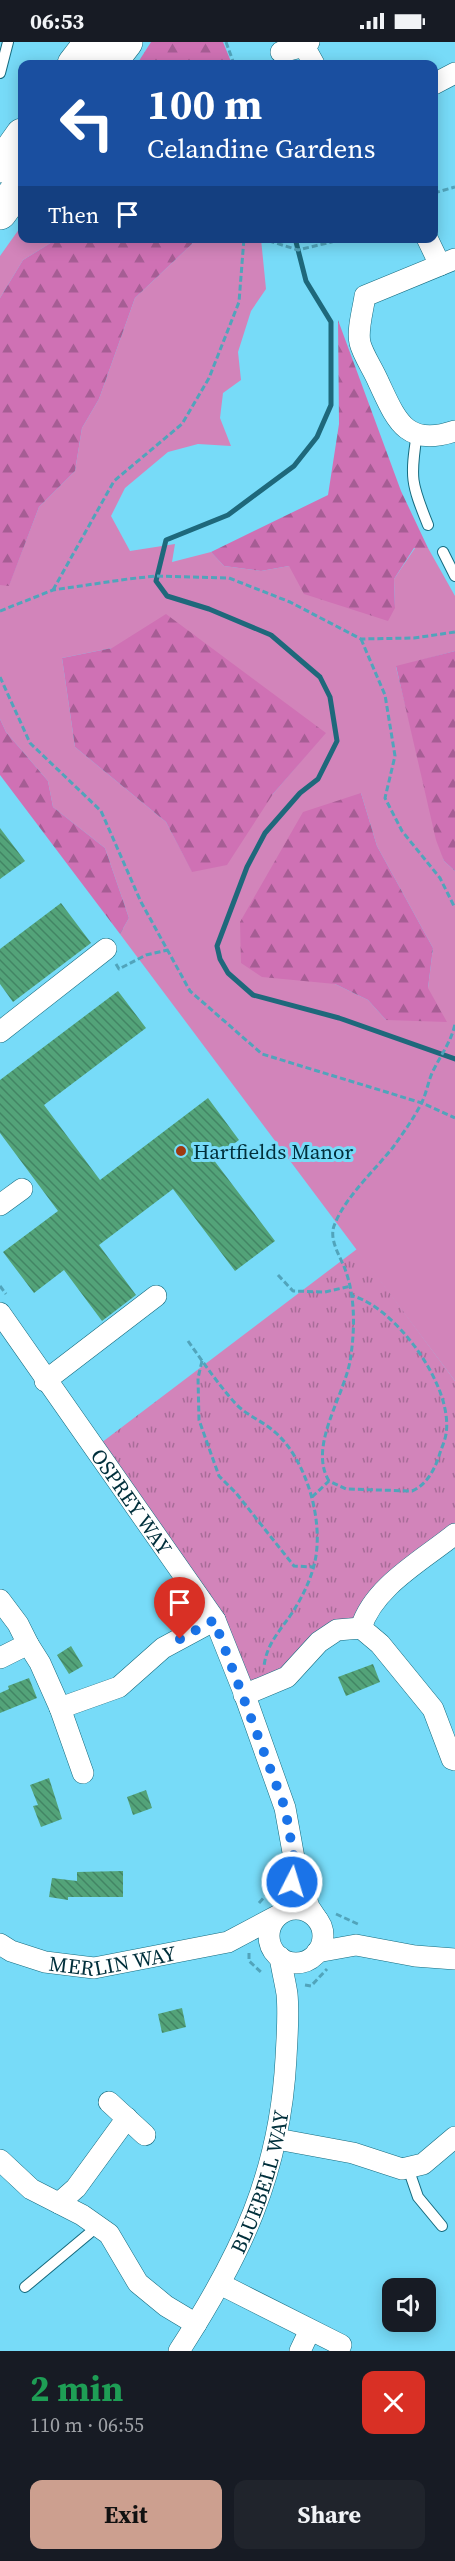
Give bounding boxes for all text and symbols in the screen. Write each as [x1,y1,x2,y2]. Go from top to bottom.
text: 06:53 [30,6,84,36]
text: 100 m [147,75,262,133]
icon: left [48,84,126,162]
text: Celandine Gardens [147,130,375,167]
icon: arrive [111,198,144,231]
text: Then [48,200,99,230]
place label: Hartfields Manor [193,1137,354,1166]
marker: Hartfields Manor [174,1144,188,1158]
street label: OSPREY WAY [85,1442,180,1561]
pin [154,1577,205,1639]
icon: arrive [163,1586,196,1619]
position arrow [260,1850,324,1914]
street label: MERLIN WAY [47,1938,179,1982]
street label: BLUEBELL WAY [223,2107,295,2258]
map controls [382,2278,436,2332]
button: sound [382,2278,436,2332]
text: 2 min [30,2364,123,2413]
button: close [362,2371,425,2434]
text: 110 m · 06:55 [30,2411,144,2439]
button: Exit [30,2480,222,2549]
button: Share [234,2480,425,2549]

